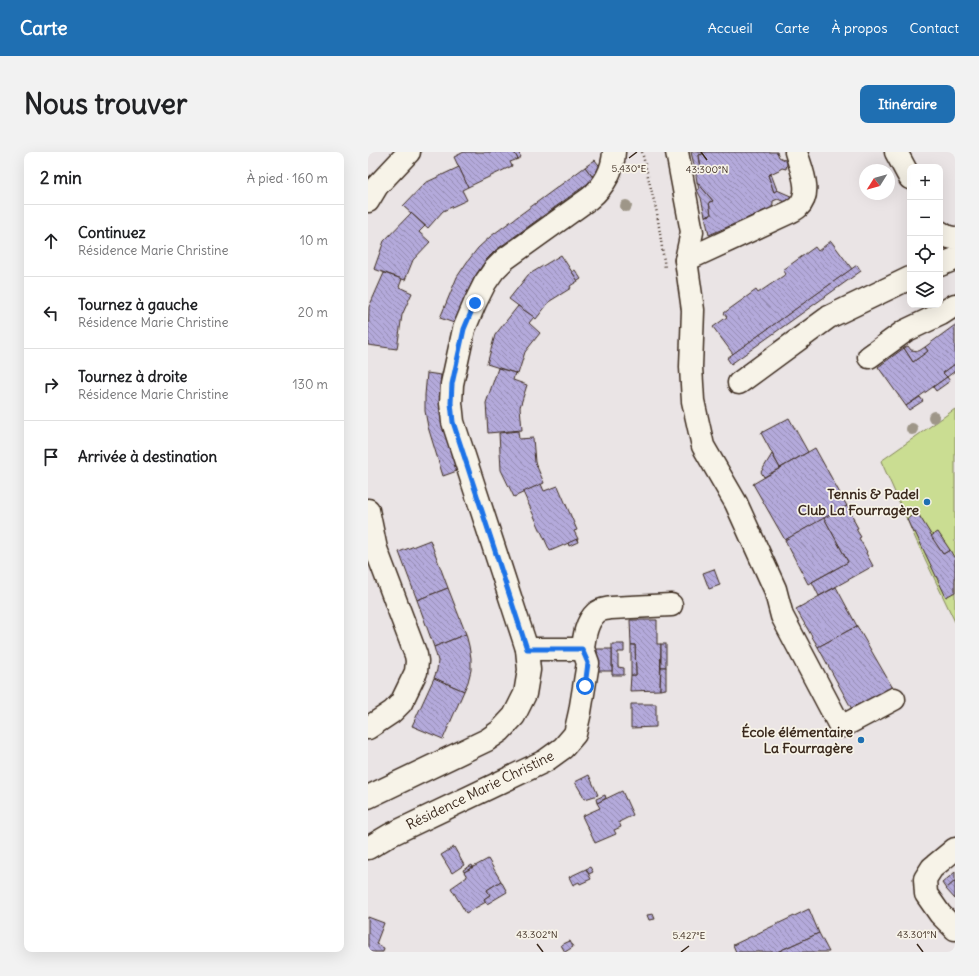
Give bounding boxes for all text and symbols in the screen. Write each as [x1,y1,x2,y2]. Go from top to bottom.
text: Carte [20,16,67,40]
text: Accueil [708,19,753,37]
text: Carte [775,19,810,37]
text: À propos [832,19,888,37]
text: Contact [910,19,959,37]
button: Itinéraire [860,85,955,123]
text: Nous trouver [24,86,187,122]
text: 5.430°E [612,162,647,175]
text: 43.300°N [686,163,728,176]
north arrow [859,164,895,200]
map controls [907,164,943,308]
button: + [907,164,943,200]
text: 2 min [40,167,82,189]
text: À pied · 160 m [247,170,328,187]
button: − [907,200,943,236]
text: Continuez [78,223,146,242]
icon: ahead [40,230,62,252]
text: 10 m [300,232,328,249]
button: locate [907,236,943,272]
text: Résidence Marie Christine [78,242,229,259]
button: layers [907,272,943,308]
route end [466,294,484,312]
text: Tournez à gauche [78,295,198,314]
icon: left [40,302,62,324]
text: 20 m [298,304,328,321]
text: Résidence Marie Christine [78,314,229,331]
text: Tournez à droite [78,367,187,386]
icon: right [40,374,62,396]
text: 130 m [292,376,328,393]
text: Résidence Marie Christine [78,386,229,403]
icon: arrive [40,446,62,468]
text: Arrivée à destination [78,447,217,466]
place label: Tennis & Padel Club La Fourragère [798,485,919,519]
marker: Tennis & Padel Club La Fourragère [922,497,932,507]
route start [576,677,594,695]
place label: École élémentaire La Fourragère [741,723,853,757]
marker: École élémentaire La Fourragère [856,735,866,745]
street label: Résidence Marie Christine [403,746,557,834]
text: 43.302°N [516,928,558,941]
text: 43.301°N [897,928,937,941]
text: 5.427°E [672,929,706,942]

